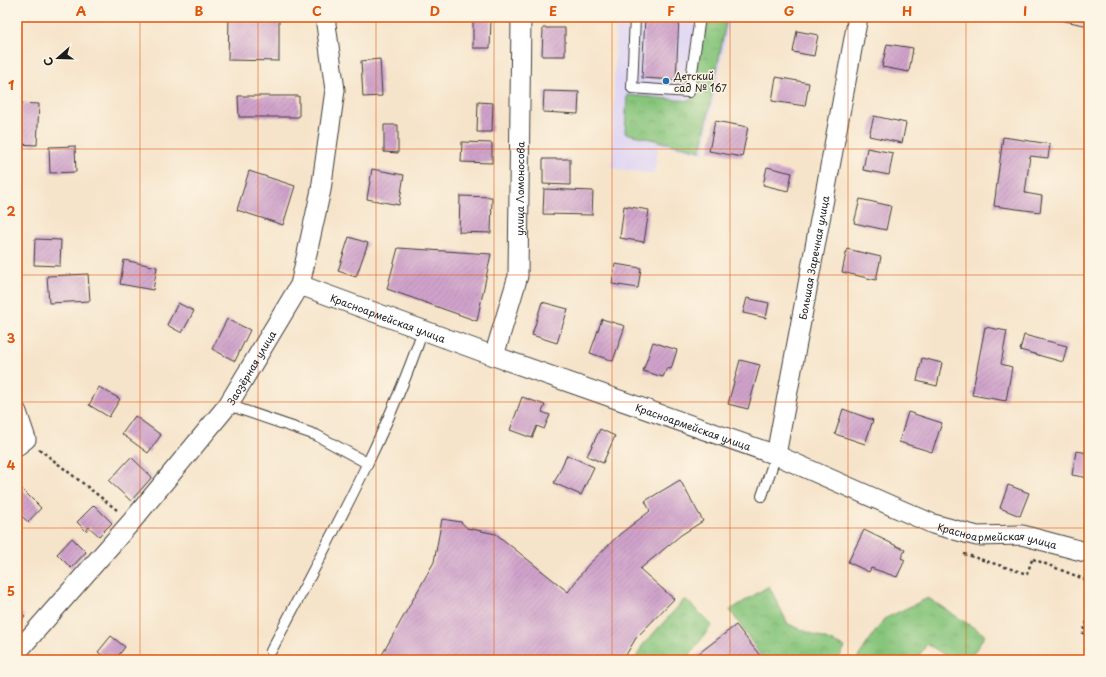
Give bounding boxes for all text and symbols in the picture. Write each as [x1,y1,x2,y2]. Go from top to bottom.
text: A [76,1,86,20]
text: B [195,1,204,20]
text: C [312,1,322,20]
text: D [430,1,440,20]
text: E [549,1,557,20]
text: F [667,1,675,20]
text: G [784,1,794,20]
text: H [902,1,912,20]
text: I [1023,1,1027,20]
north arrow [38,38,78,78]
text: С [39,55,58,68]
place label: Детский сад № 167 [673,68,727,95]
text: 1 [8,75,14,94]
marker: Детский сад № 167 [661,76,671,86]
street label: улица Ломоносова [511,140,527,236]
street label: Большая Заречная улица [794,194,832,321]
text: 2 [6,201,16,220]
street label: Красноармейская улица [329,289,449,345]
street label: Заозёрная улица [223,326,279,407]
text: 3 [7,328,16,347]
street label: Красноармейская улица [634,399,754,453]
text: 4 [7,455,16,474]
street label: Красноармейская улица [936,518,1060,552]
text: 5 [7,581,15,600]

